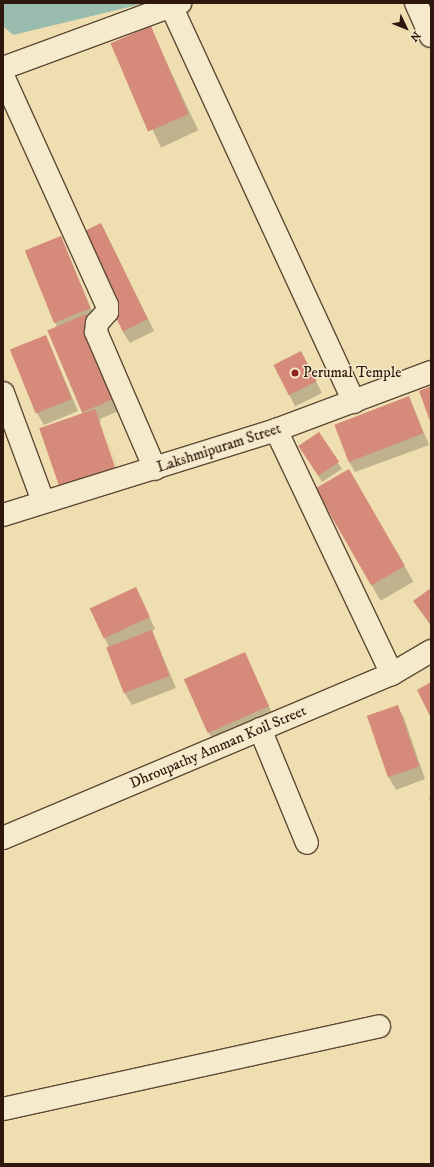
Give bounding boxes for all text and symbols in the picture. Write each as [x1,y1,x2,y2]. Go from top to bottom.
north arrow [386,8,426,48]
text: N [407,28,423,44]
place label: Perumal Temple [303,364,401,382]
marker: Perumal Temple [290,368,300,378]
street label: Lakshmipuram Street [155,419,283,477]
street label: Dhroupathy Amman Koil Street [127,702,309,792]

